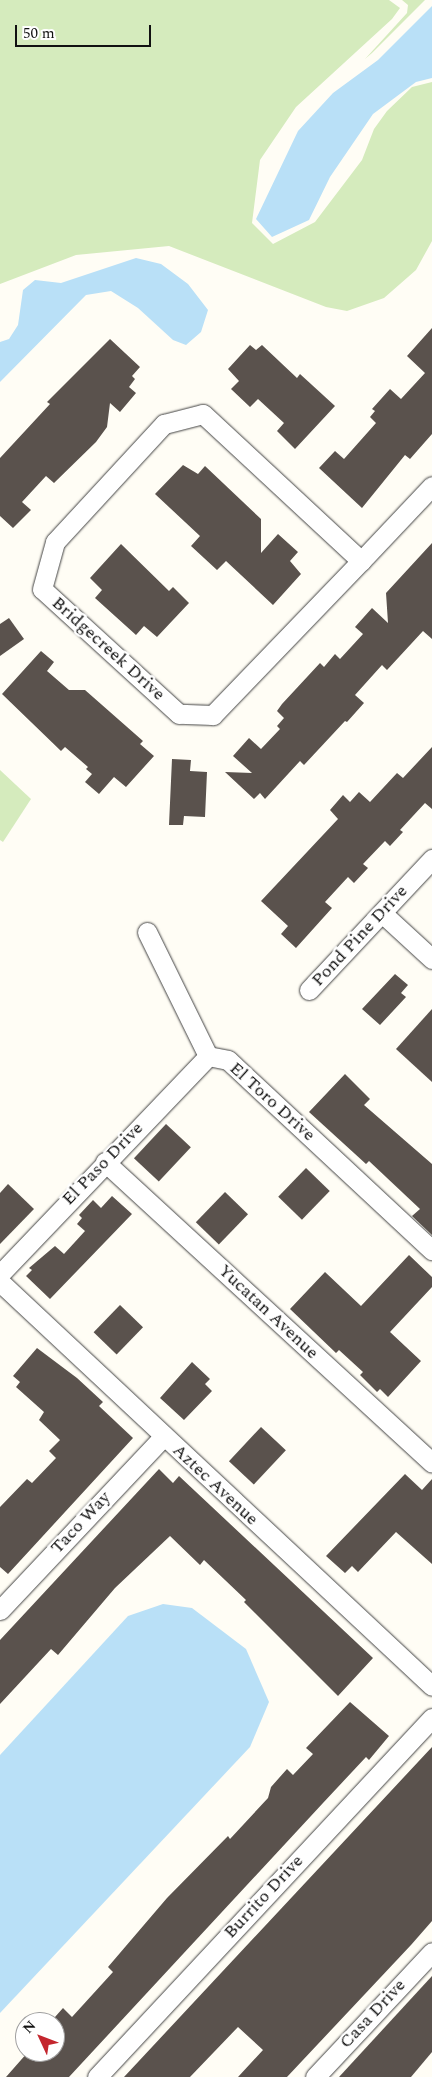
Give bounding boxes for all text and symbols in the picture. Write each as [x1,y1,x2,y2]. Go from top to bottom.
scale bar [18,15,154,47]
text: 50 m [23,22,55,45]
street label: Bridgecreek Drive [47,593,169,705]
street label: Pond Pine Drive [308,881,412,991]
street label: El Toro Drive [225,1058,319,1146]
street label: El Paso Drive [58,1118,148,1210]
street label: Yucatan Avenue [213,1260,323,1364]
street label: Aztec Avenue [168,1440,262,1530]
street label: Taco Way [47,1487,115,1559]
street label: Burrito Drive [220,1851,308,1943]
street label: Casa Drive [335,1975,411,2053]
north arrow [15,2012,65,2062]
text: N [18,2016,41,2038]

